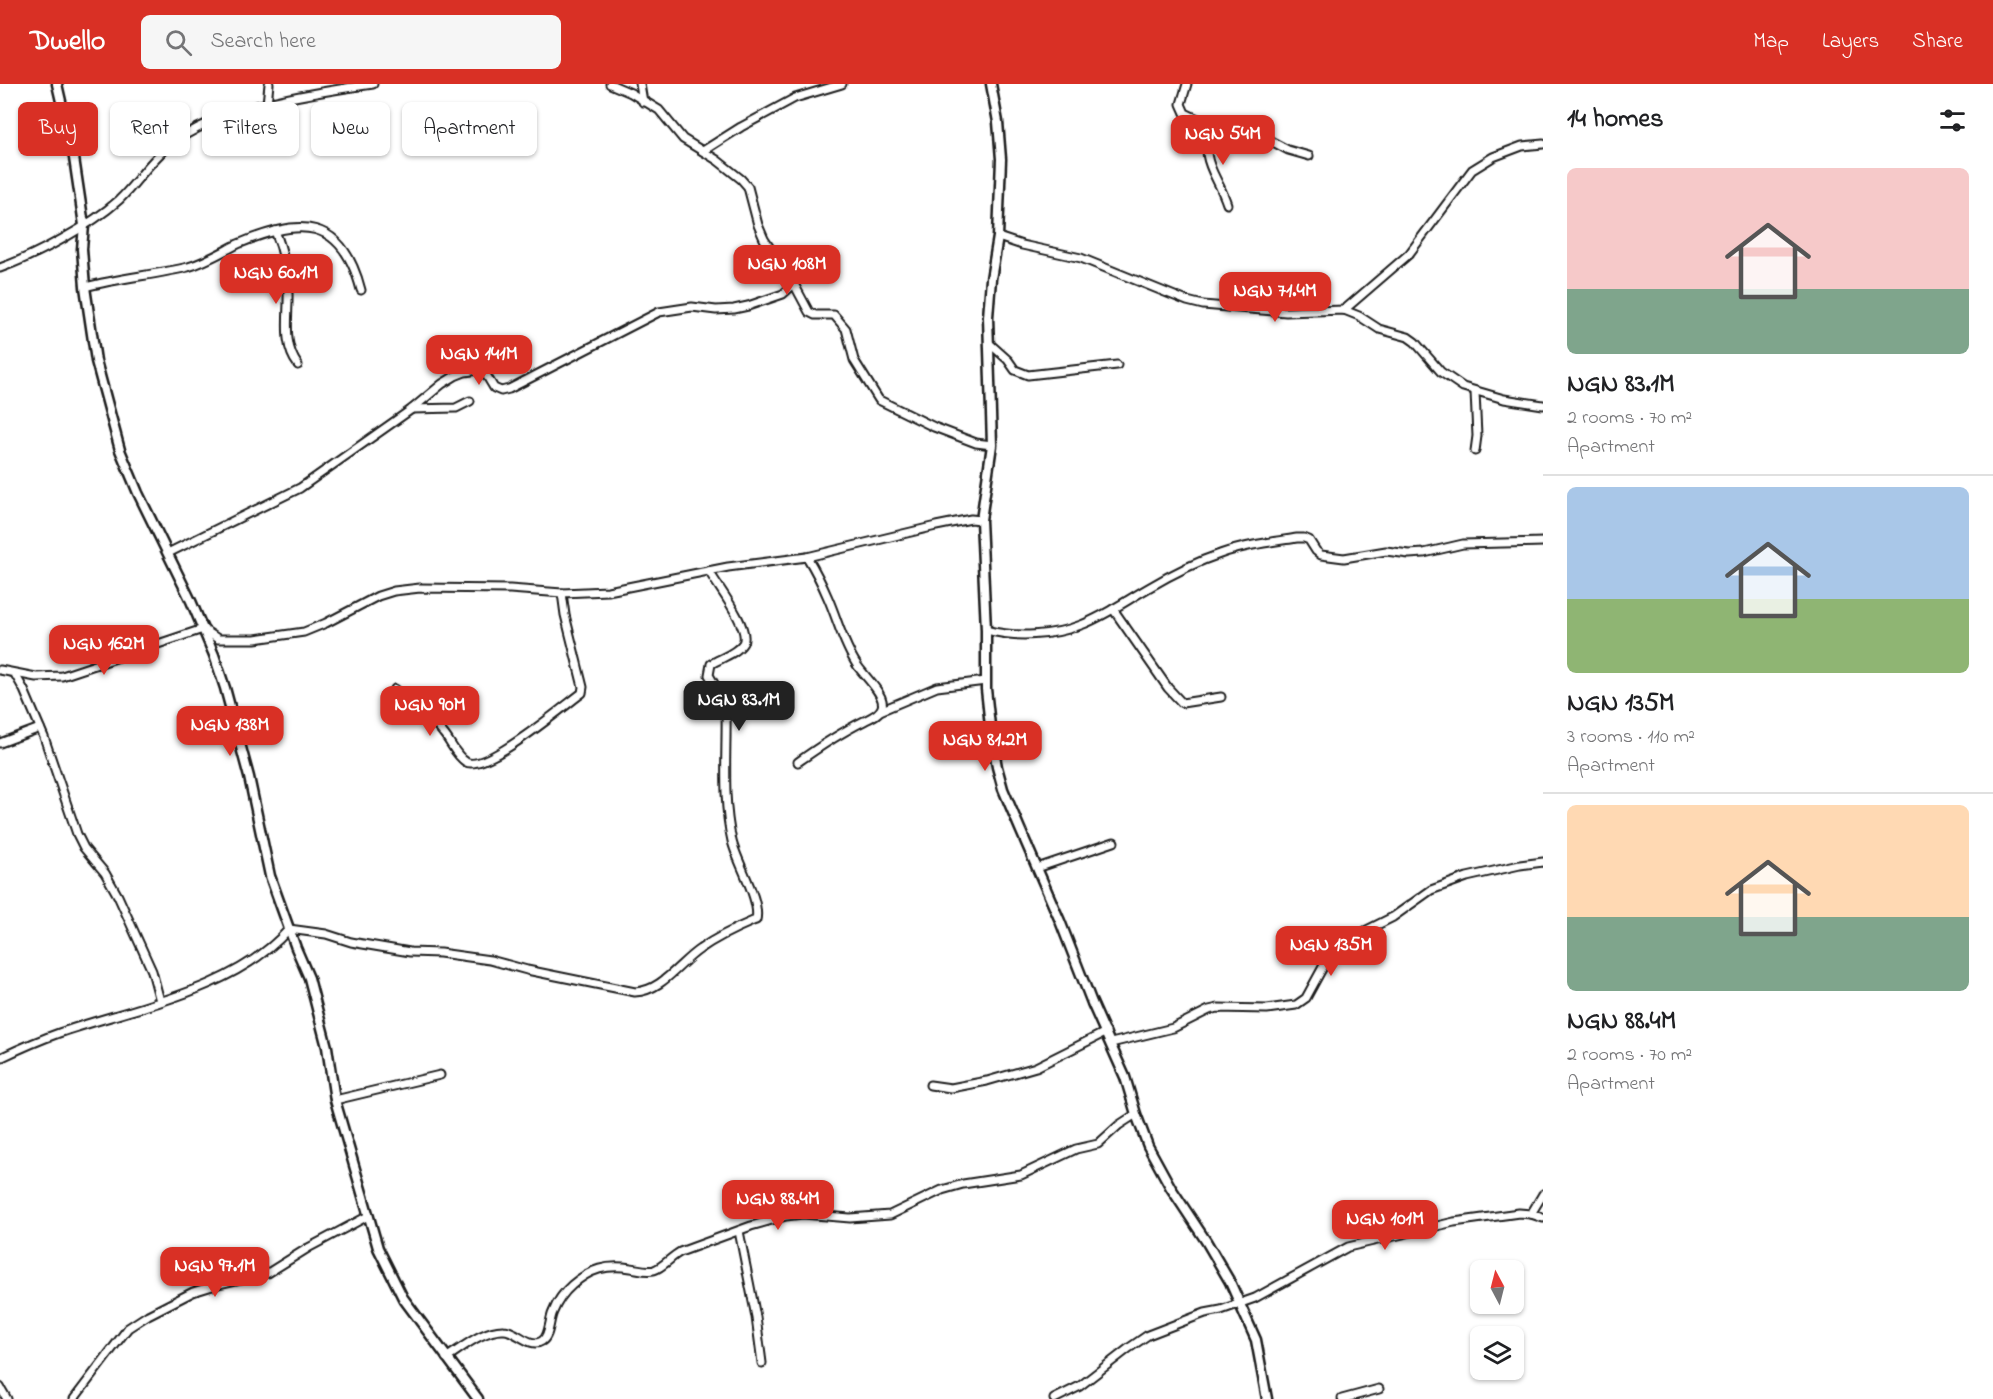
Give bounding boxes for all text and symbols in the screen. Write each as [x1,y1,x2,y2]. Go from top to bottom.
search box [141,15,561,69]
text: Dwello [30,22,105,63]
icon: search [162,26,195,59]
text: Search here [210,26,316,58]
text: Map [1753,27,1789,57]
text: Layers [1822,27,1879,57]
text: Share [1912,27,1963,57]
text: 14 homes [1567,101,1663,139]
chip: Buy [18,102,98,156]
chip: Rent [110,102,190,156]
chip: Filters [202,102,299,156]
chip: New [311,102,390,156]
chip: Apartment [402,102,537,156]
icon: filters [1936,104,1969,137]
pin: NGN 54M [1168,115,1278,166]
text: NGN 54M [1185,120,1261,149]
icon: home [1714,207,1822,315]
pin: NGN 108M [725,245,849,296]
text: NGN 108M [747,250,827,279]
pin: NGN 60.1M [207,254,345,305]
text: NGN 60.1M [234,259,318,288]
pin: NGN 71.4M [1206,272,1344,323]
text: NGN 71.4M [1233,277,1317,306]
pin: NGN 141M [417,335,541,386]
text: NGN 141M [440,340,518,369]
text: NGN 83.1M [1567,366,1675,404]
text: 2 rooms · 70 m² [1567,404,1692,433]
text: Apartment [1567,433,1655,462]
icon: home [1714,526,1822,634]
pin: NGN 162M [42,625,166,676]
text: NGN 162M [63,630,145,659]
pin: NGN 83.1M [670,681,808,732]
text: NGN 135M [1567,685,1675,723]
pin: NGN 90M [375,686,485,737]
text: NGN 83.1M [698,686,780,715]
text: NGN 90M [394,691,466,720]
pin: NGN 138M [168,706,292,757]
text: NGN 138M [191,711,269,740]
pin: NGN 81.2M [916,721,1054,772]
text: 3 rooms · 110 m² [1567,723,1695,752]
text: NGN 81.2M [943,726,1027,755]
text: Apartment [1567,752,1655,781]
icon: home [1714,844,1822,952]
pin: NGN 135M [1269,926,1393,977]
text: NGN 135M [1290,931,1372,960]
text: NGN 88.4M [1567,1003,1676,1041]
text: 2 rooms · 70 m² [1567,1041,1692,1070]
text: Apartment [1567,1070,1655,1099]
pin: NGN 88.4M [709,1180,847,1231]
text: NGN 88.4M [736,1185,820,1214]
pin: NGN 101M [1323,1200,1447,1251]
text: NGN 101M [1346,1205,1424,1234]
pin: NGN 97.1M [146,1247,284,1298]
text: NGN 97.1M [174,1252,256,1281]
north arrow [1470,1260,1524,1314]
map controls [1470,1260,1524,1380]
button: layers [1470,1326,1524,1380]

